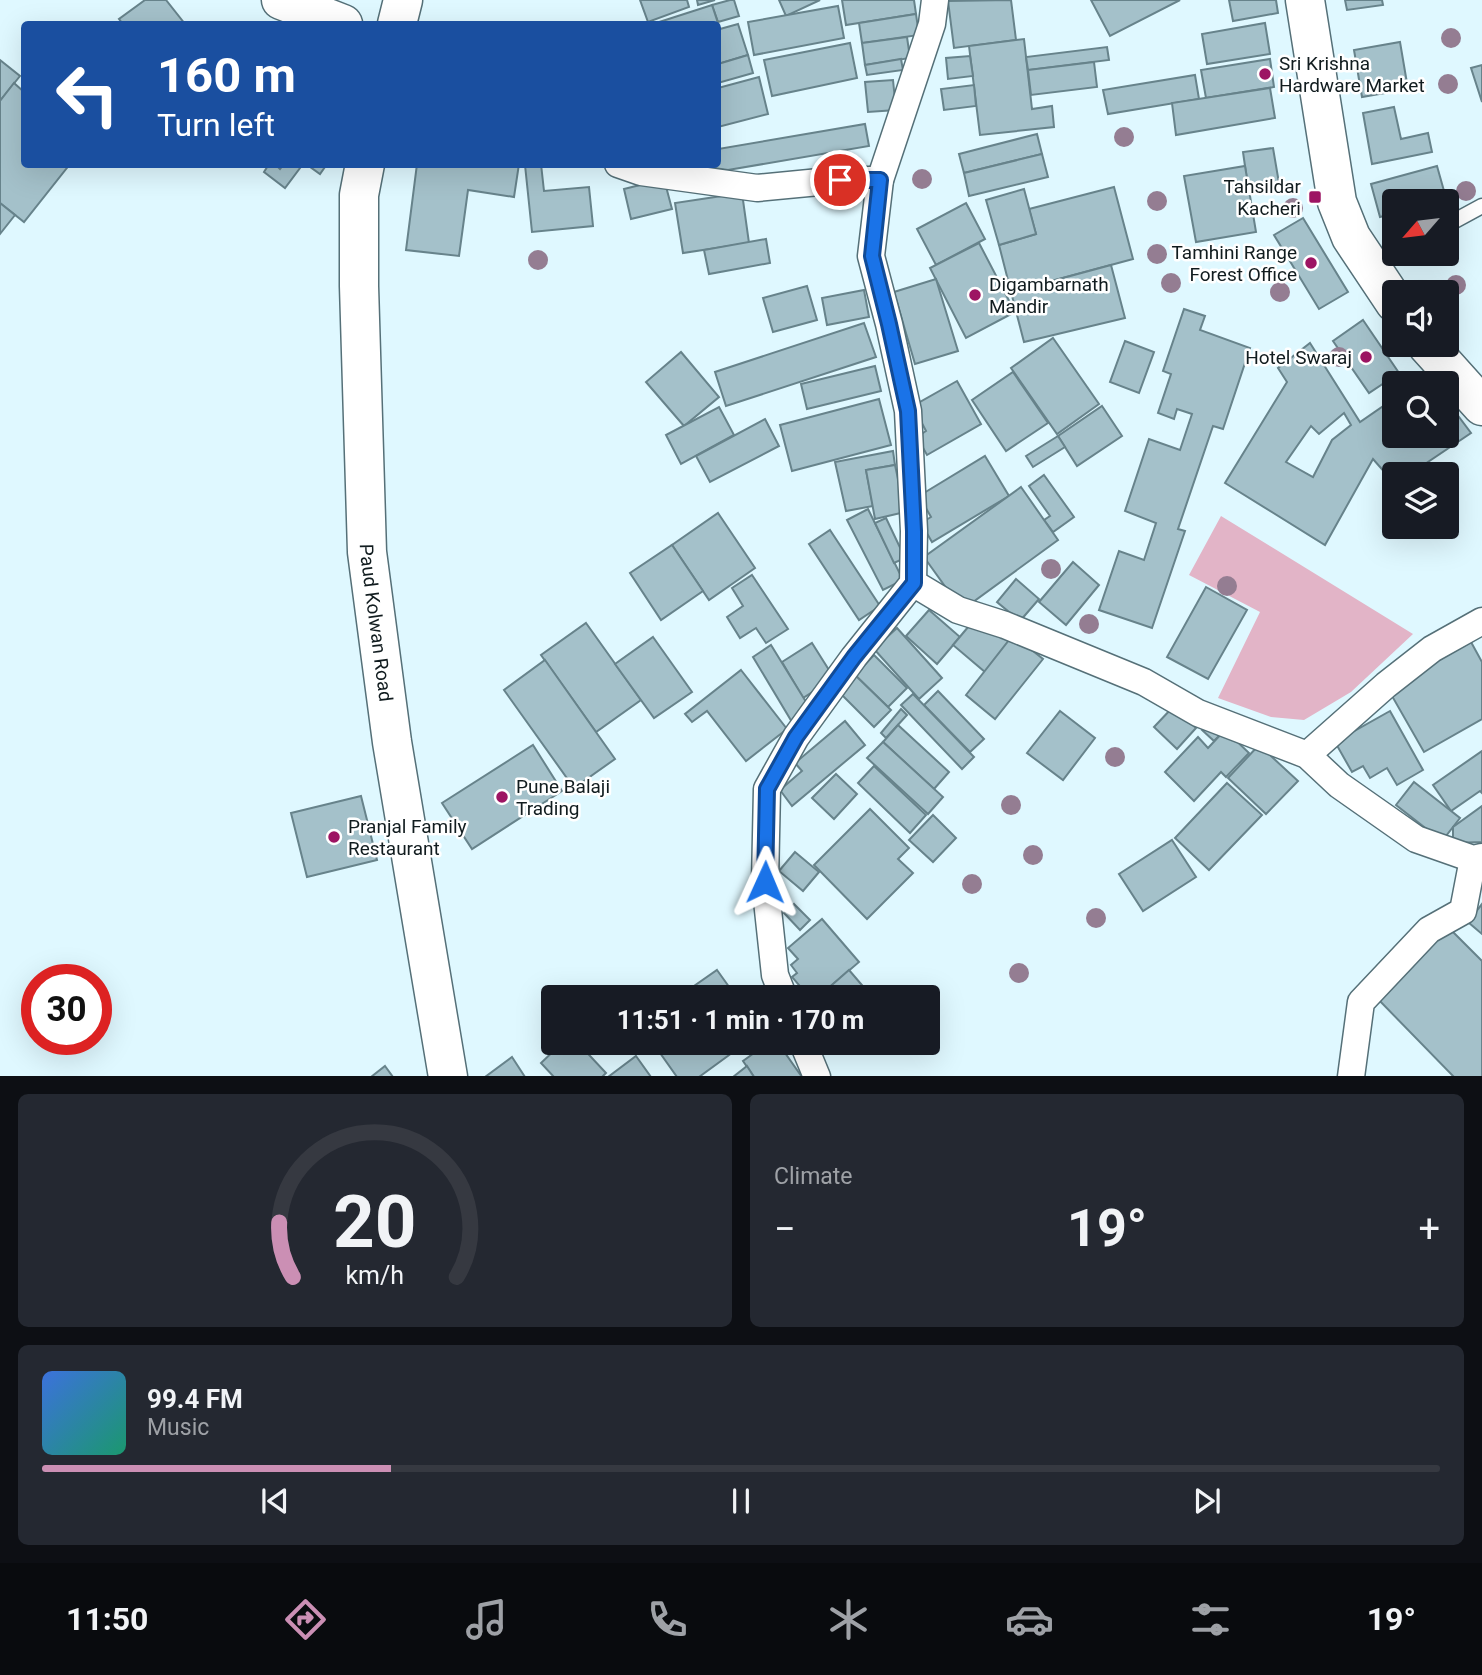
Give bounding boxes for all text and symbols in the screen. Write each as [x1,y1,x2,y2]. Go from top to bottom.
text: 160 m [157,47,296,104]
icon: left [42,49,133,140]
place label: Sri Krishna Hardware Market [1279,52,1425,97]
marker: Sri Krishna Hardware Market [1257,66,1273,82]
text: Turn left [157,106,275,144]
pin [810,150,870,210]
icon: arrive [821,161,859,199]
place label: Tahsildar Kacheri [1223,175,1302,220]
marker: Tahsildar Kacheri [1307,189,1323,205]
north arrow [1382,189,1460,266]
map controls [1382,189,1459,539]
place label: Tamhini Range Forest Office [1172,241,1297,286]
marker: Tamhini Range Forest Office [1303,255,1319,271]
place label: Digambarnath Mandir [989,273,1109,318]
button: sound [1382,280,1459,357]
marker: Digambarnath Mandir [967,287,983,303]
place label: Hotel Swaraj [1245,346,1352,369]
marker: Hotel Swaraj [1358,349,1374,365]
button: search [1382,371,1459,448]
button: layers [1382,462,1459,539]
street label: Paud Kolwan Road [355,544,398,703]
place label: Pune Balaji Trading [516,775,610,820]
marker: Pune Balaji Trading [494,789,510,805]
place label: Pranjal Family Restaurant [348,815,467,860]
marker: Pranjal Family Restaurant [326,829,342,845]
position arrow [728,845,802,919]
speed limit sign: 30 [21,964,112,1055]
text: 11:51 · 1 min · 170 m [617,1005,864,1035]
text: Climate [774,1163,853,1190]
text: 20 [333,1179,417,1265]
text: 19° [1067,1198,1147,1259]
text: − [774,1207,796,1251]
text: + [1418,1207,1440,1251]
text: km/h [346,1260,404,1289]
text: 99.4 FM [147,1384,243,1414]
text: Music [147,1414,209,1441]
icon: previous [256,1482,294,1520]
icon: pause [722,1482,760,1520]
icon: next [1188,1482,1226,1520]
icon: directions [281,1595,330,1644]
icon: music [462,1595,511,1644]
icon: phone [643,1595,692,1644]
icon: climate [824,1595,873,1644]
icon: car [1005,1595,1054,1644]
icon: filters [1186,1595,1235,1644]
text: 11:50 [66,1600,148,1638]
text: 19° [1367,1600,1416,1638]

